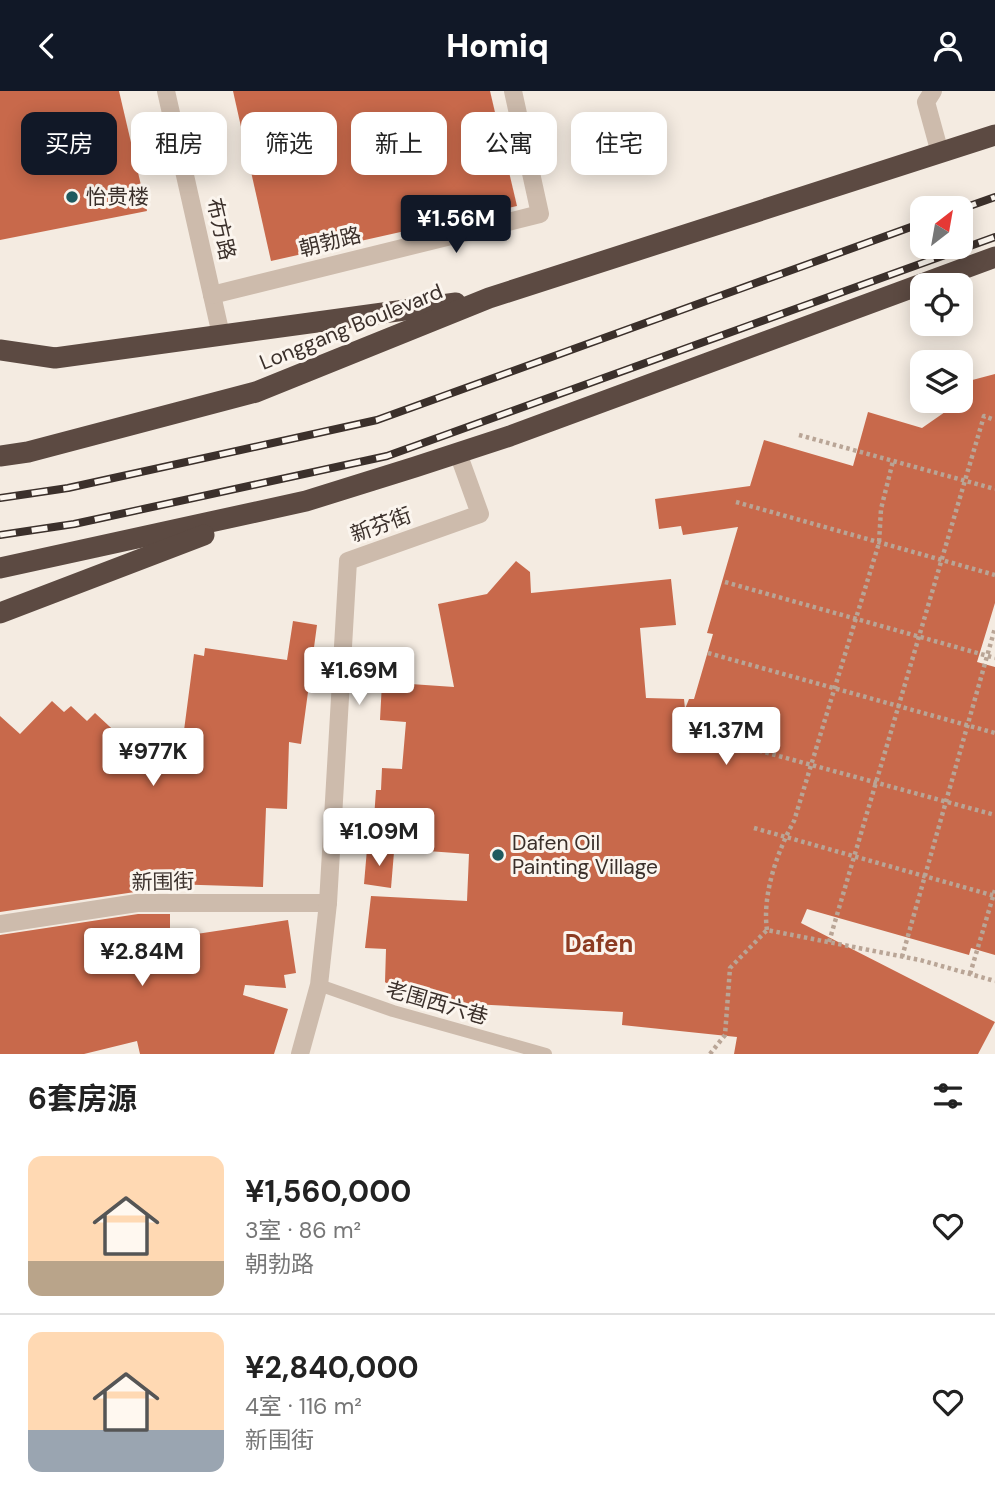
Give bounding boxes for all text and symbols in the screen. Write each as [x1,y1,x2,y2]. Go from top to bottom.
text: Homiq [446,25,549,67]
icon: back [28,27,66,65]
icon: person [929,27,967,65]
chip: 买房 [21,112,117,175]
chip: 租房 [131,112,227,175]
chip: 筛选 [241,112,337,175]
chip: 新上 [351,112,447,175]
chip: 公寓 [461,112,557,175]
chip: 住宅 [571,112,667,175]
place label: 怡贵楼 [86,183,149,211]
marker: 怡贵楼 [64,189,80,205]
street label: 布方路 [200,195,242,263]
pin: ¥1.56M [399,195,513,255]
north arrow [910,196,973,259]
map controls [910,196,973,413]
text: ¥1.56M [417,203,495,233]
street label: 朝勃路 [296,221,364,263]
button: locate [910,273,973,336]
street label: Longgang Boulevard [255,277,447,377]
button: layers [910,350,973,413]
street label: 新芬街 [347,501,415,549]
pin: ¥1.69M [302,647,416,707]
text: ¥1.69M [320,655,398,685]
pin: ¥1.37M [669,707,783,767]
text: ¥1.37M [688,715,764,745]
pin: ¥977K [104,729,202,788]
text: ¥977K [118,736,188,766]
pin: ¥1.09M [322,809,436,868]
text: ¥1.09M [339,816,419,846]
place label: Dafen Oil Painting Village [512,829,658,881]
marker: Dafen Oil Painting Village [490,847,506,863]
street label: 新围街 [131,867,195,897]
district label: Dafen [565,928,633,959]
pin: ¥2.84M [85,929,199,988]
text: ¥2.84M [100,936,184,966]
street label: 老围西六巷 [383,975,491,1031]
icon: filters [929,1077,967,1115]
text: 6套房源 [28,1079,137,1118]
text: ¥1,560,000 [245,1172,411,1211]
icon: home [84,1184,168,1268]
icon: heart [929,1207,967,1245]
text: 3室 · 86 m² [245,1215,361,1245]
text: 朝勃路 [245,1249,314,1279]
text: ¥2,840,000 [245,1348,419,1387]
icon: home [84,1360,168,1444]
icon: heart [929,1383,967,1421]
text: 4室 · 116 m² [245,1391,362,1421]
text: 新围街 [245,1425,314,1455]

